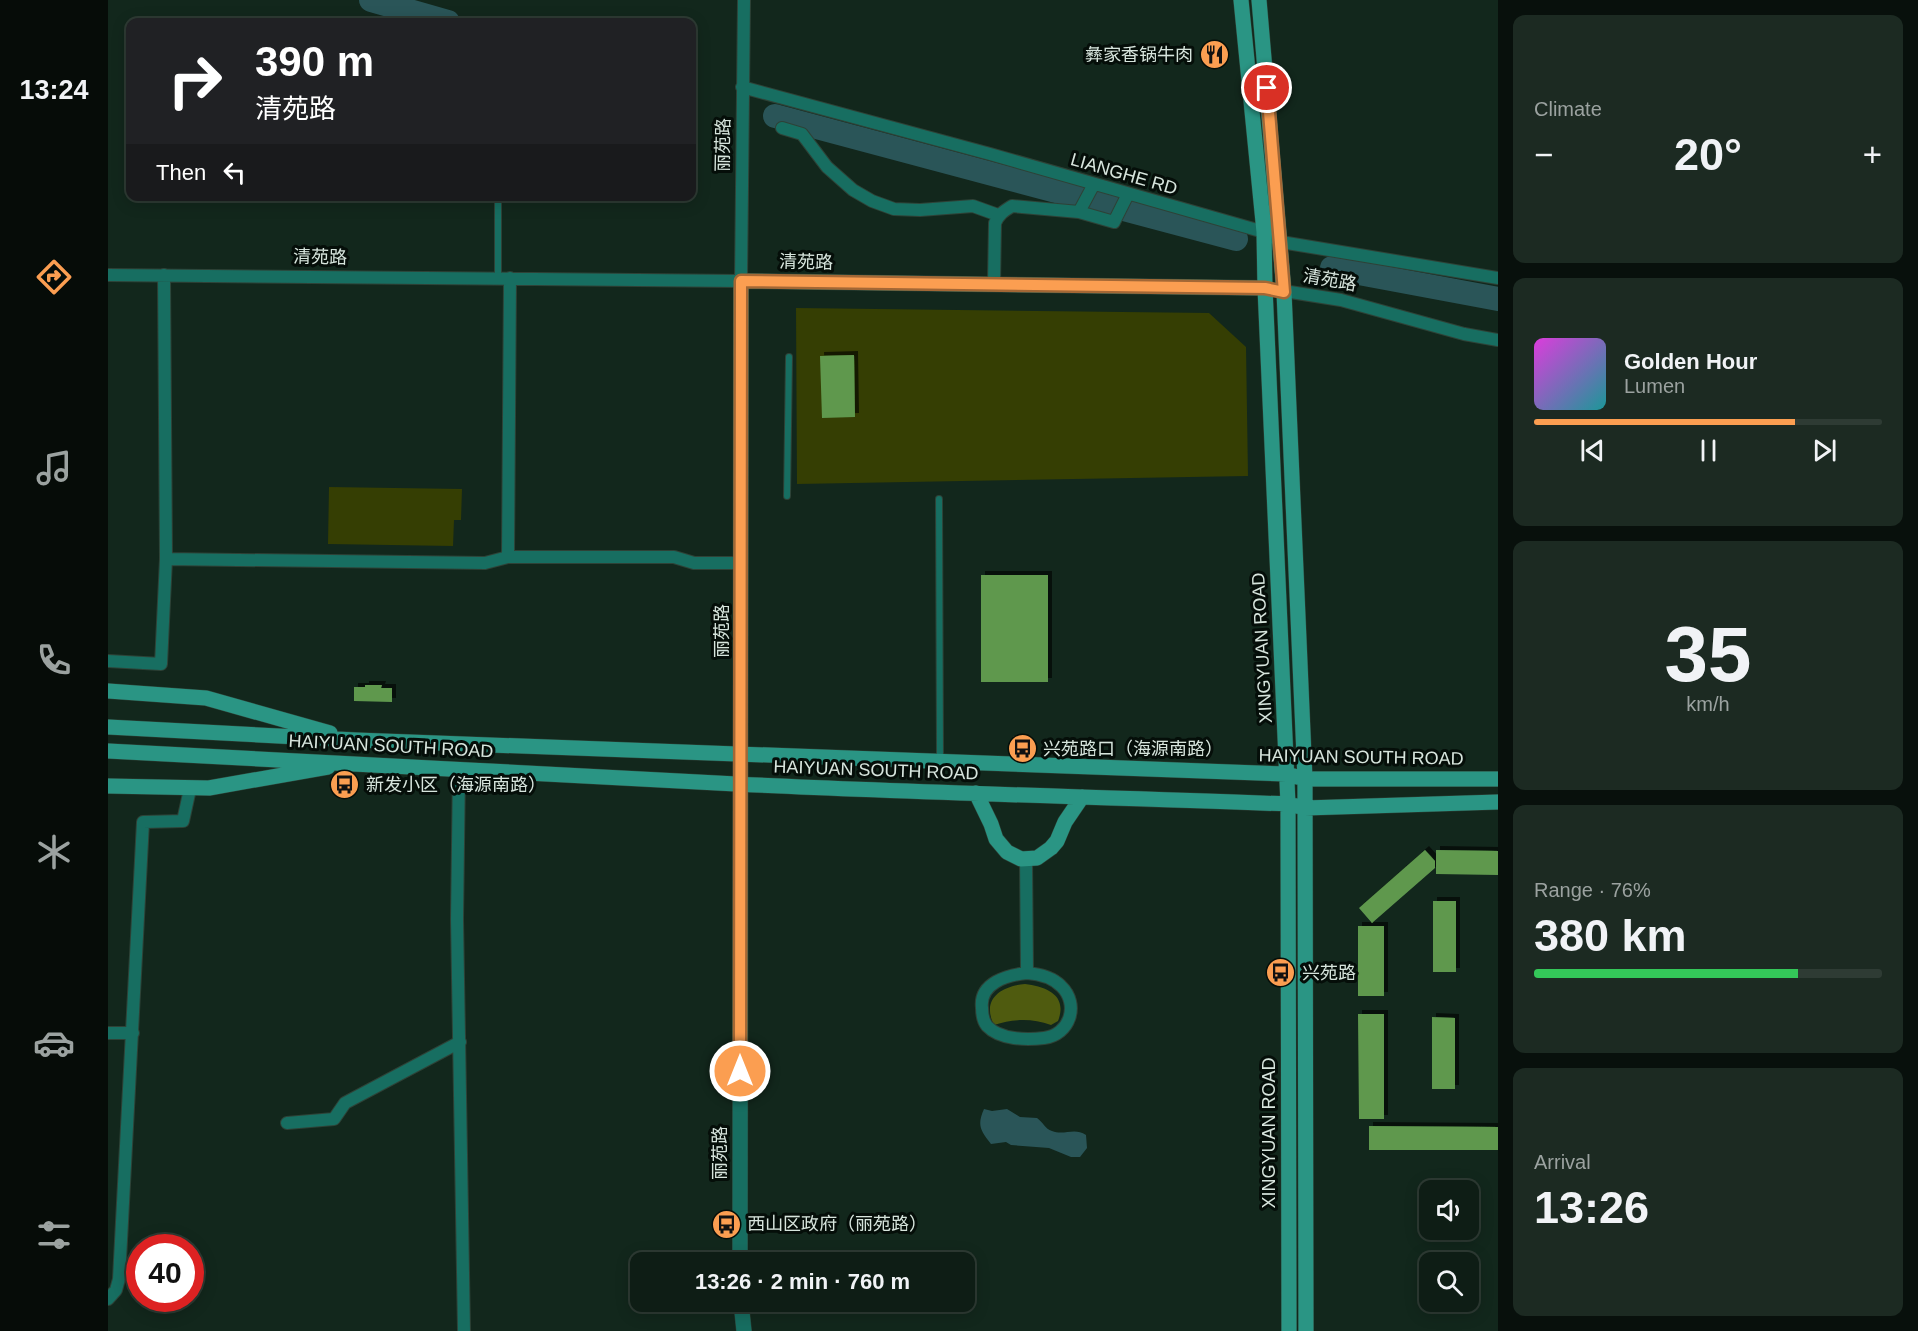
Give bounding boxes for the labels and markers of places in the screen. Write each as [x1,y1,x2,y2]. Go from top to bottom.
restaurant icon: 彝家香锅牛肉 [1198,39,1230,71]
place label: 彝家香锅牛肉 [1085,45,1193,65]
pin [1241,62,1292,113]
bus stop icon: 兴苑路口（海源南路） [1006,733,1038,765]
place label: 兴苑路口（海源南路） [1043,739,1223,759]
bus stop icon: 新发小区（海源南路） [329,769,361,801]
place label: 新发小区（海源南路） [366,775,546,795]
bus stop icon: 兴苑路 [1265,957,1297,989]
place label: 兴苑路 [1302,963,1356,983]
bus stop icon: 西山区政府（丽苑路） [710,1208,742,1240]
place label: 西山区政府（丽苑路） [747,1214,927,1234]

